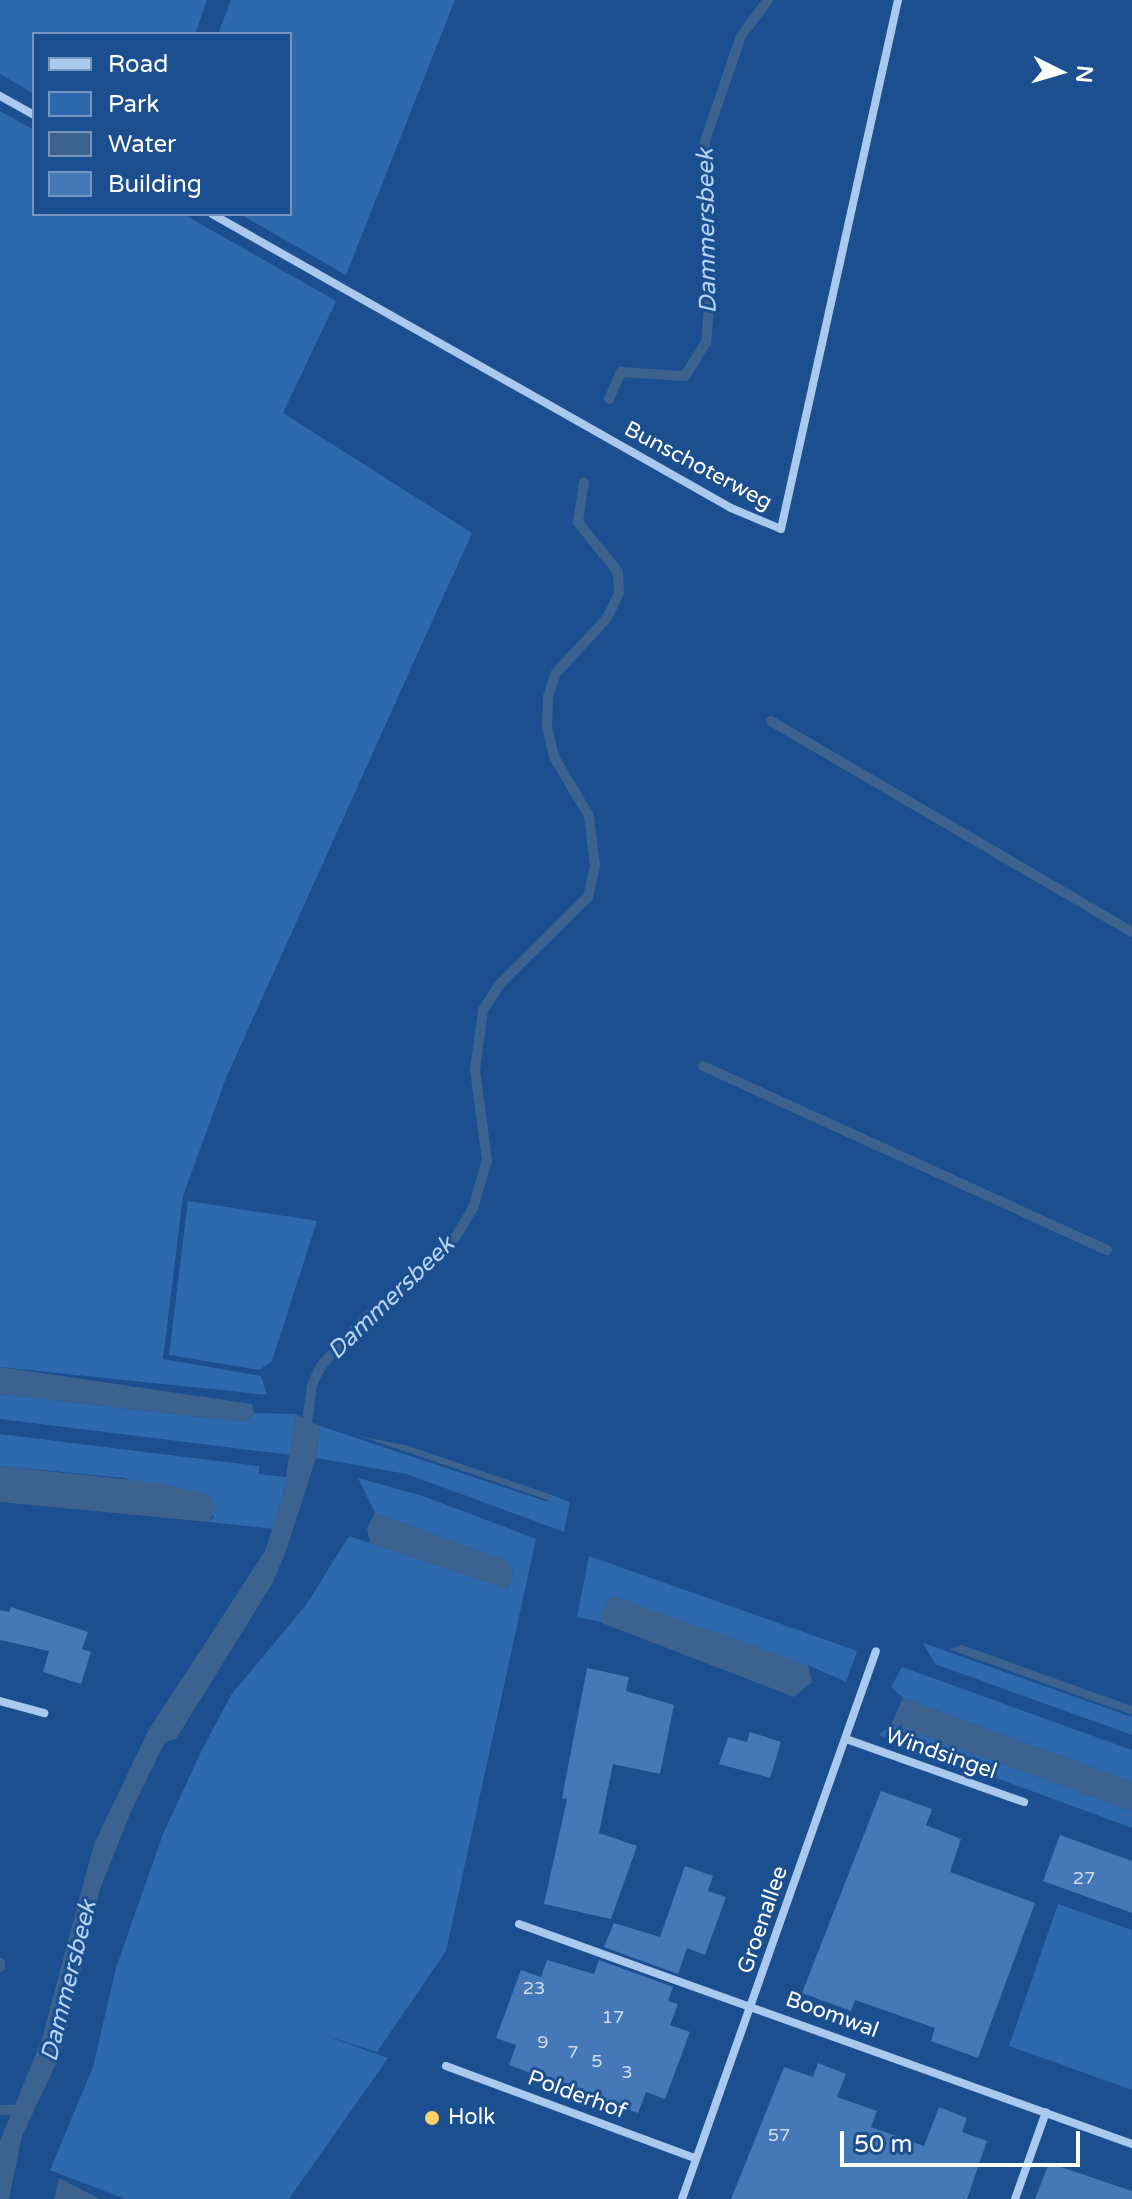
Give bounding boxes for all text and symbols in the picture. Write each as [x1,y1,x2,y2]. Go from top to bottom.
legend [32,32,292,216]
north arrow [1020,32,1100,112]
text: Road [108,50,168,79]
text: N [1070,64,1098,84]
text: Park [108,90,159,119]
text: Water [108,130,176,159]
water label: Dammersbeek [691,148,723,314]
text: Building [108,170,202,199]
street label: Bunschoterweg [620,416,776,516]
water label: Dammersbeek [322,1230,460,1366]
street label: Windsingel [882,1723,1000,1785]
street label: Groenallee [732,1863,794,1977]
house number: 27 [1073,1867,1095,1889]
water label: Dammersbeek [35,1897,103,2065]
house number: 23 [523,1977,545,1999]
street label: Boomwal [782,1986,882,2044]
house number: 17 [602,2006,624,2028]
house number: 9 [537,2031,549,2053]
house number: 7 [567,2041,579,2063]
house number: 5 [591,2050,603,2072]
house number: 3 [621,2061,633,2083]
street label: Polderhof [524,2065,630,2125]
place label: Holk [448,2105,495,2131]
marker: Holk [423,2109,441,2127]
scale bar [844,2115,1084,2165]
house number: 57 [768,2124,790,2146]
text: 50 m [854,2130,912,2159]

